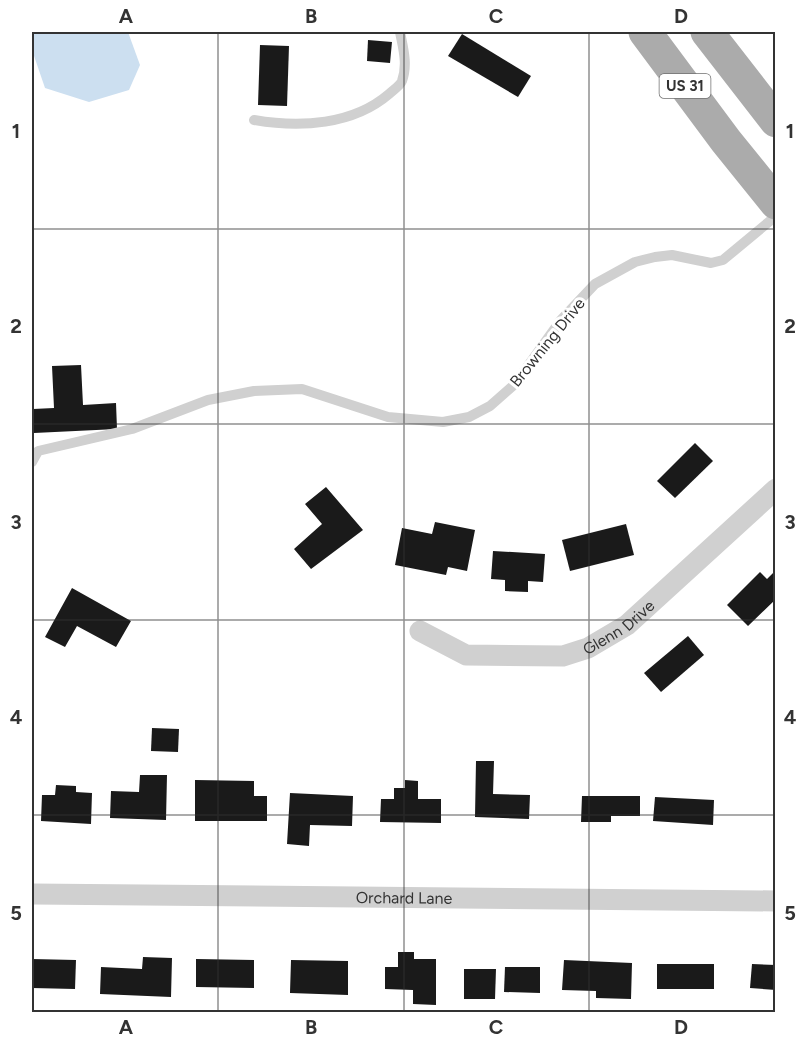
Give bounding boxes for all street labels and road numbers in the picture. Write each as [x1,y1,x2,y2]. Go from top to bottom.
road number: US 31 [660,74,710,98]
street label: Browning Drive [506,294,589,391]
street label: Glenn Drive [579,596,658,659]
street label: Orchard Lane [356,888,453,908]

